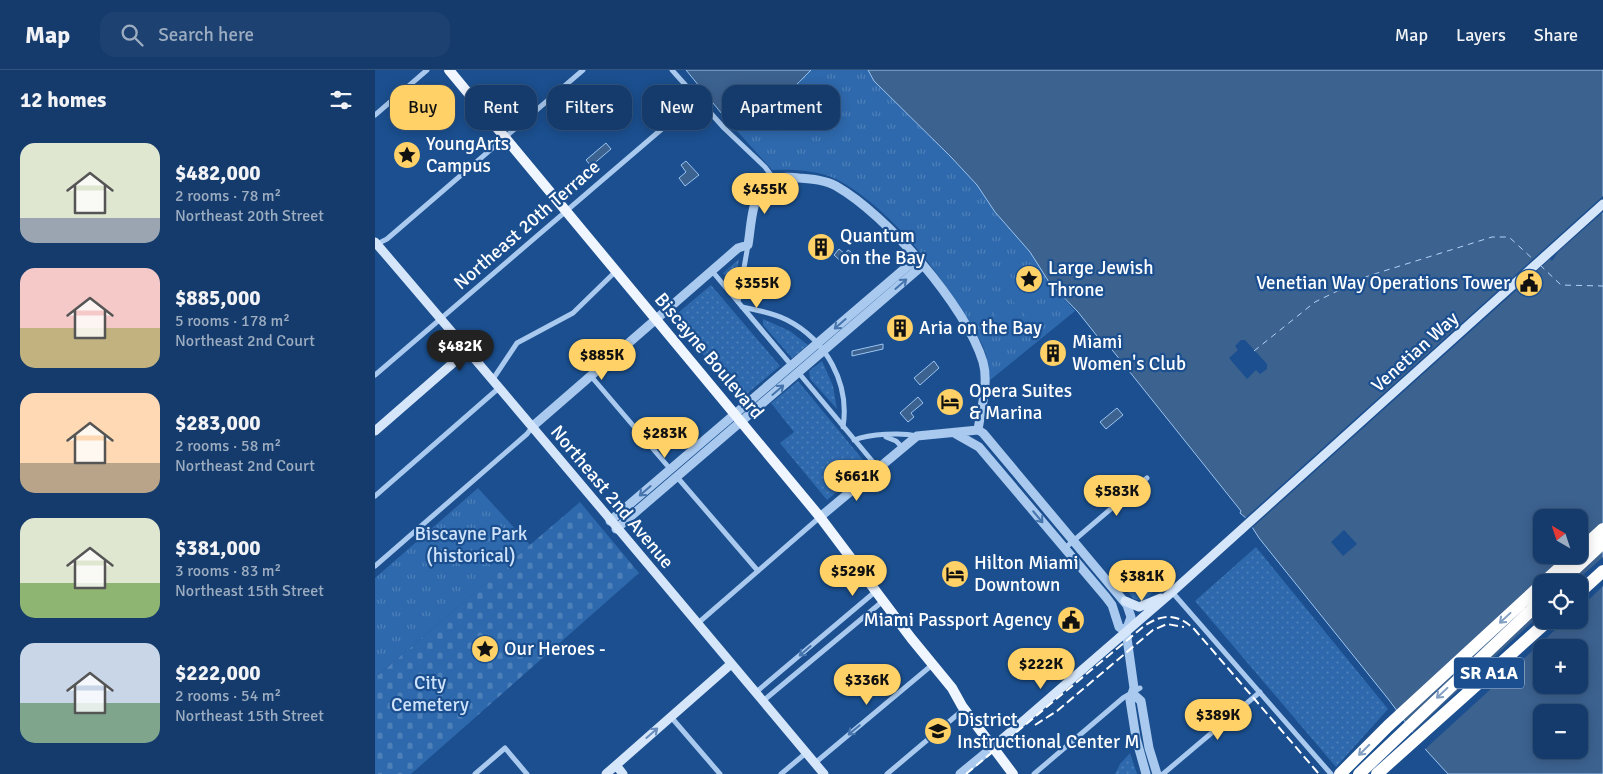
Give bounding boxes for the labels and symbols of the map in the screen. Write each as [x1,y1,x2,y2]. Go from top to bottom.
place label: YoungArts Campus [426,132,509,178]
place icon: YoungArts Campus [392,140,422,170]
street label: Northeast 20th Terrace [449,155,605,295]
pin: $455K [730,172,800,215]
place label: Quantum on the Bay [840,224,925,270]
building icon: Quantum on the Bay [806,232,836,262]
place label: Large Jewish Throne [1048,256,1153,302]
place icon: Large Jewish Throne [1014,264,1044,294]
pin: $355K [722,266,792,309]
public building icon: Venetian Way Operations Tower [1514,268,1544,298]
place label: Venetian Way Operations Tower [1256,271,1510,295]
one-way arrow [895,278,908,290]
street label: Biscayne Boulevard [649,288,769,424]
street label: Venetian Way [1366,306,1464,397]
building icon: Aria on the Bay [885,313,915,343]
place label: Aria on the Bay [919,316,1042,340]
one-way arrow [834,318,847,329]
pin: $482K [425,330,495,372]
place label: Miami Women's Club [1072,330,1186,376]
pin: $885K [567,338,637,381]
building icon: Miami Women's Club [1038,338,1068,368]
place label: Opera Suites & Marina [969,379,1072,425]
one-way arrow [771,385,784,396]
hotel icon: Opera Suites & Marina [935,387,965,417]
pin: $283K [630,416,700,459]
street label: Northeast 2nd Avenue [545,420,679,574]
pin: $661K [822,460,892,502]
pin: $583K [1082,474,1152,517]
one-way arrow [638,486,651,497]
north arrow [1533,509,1587,564]
one-way arrow [1033,511,1044,524]
park label: Biscayne Park (historical) [415,522,528,568]
place label: Hilton Miami Downtown [974,551,1079,597]
pin: $529K [818,554,888,597]
hotel icon: Hilton Miami Downtown [940,559,970,589]
pin: $381K [1107,560,1177,602]
public building icon: Miami Passport Agency [1056,605,1086,635]
place label: Miami Passport Agency [863,608,1052,632]
one-way arrow [1499,612,1512,624]
place icon: Our Heroes - [470,634,500,664]
place label: Our Heroes - [504,637,606,661]
one-way arrow [799,645,812,656]
pin: $222K [1006,648,1076,690]
road number: SR A1A [1454,658,1524,688]
pin: $336K [832,664,902,706]
park label: City Cemetery [391,671,469,717]
one-way arrow [1436,687,1448,699]
pin: $389K [1183,698,1253,741]
place label: District Instructional Center M [957,708,1140,754]
school or university icon: District Instructional Center M [923,716,953,746]
one-way arrow [848,724,861,735]
one-way arrow [646,727,659,739]
one-way arrow [1358,744,1370,756]

